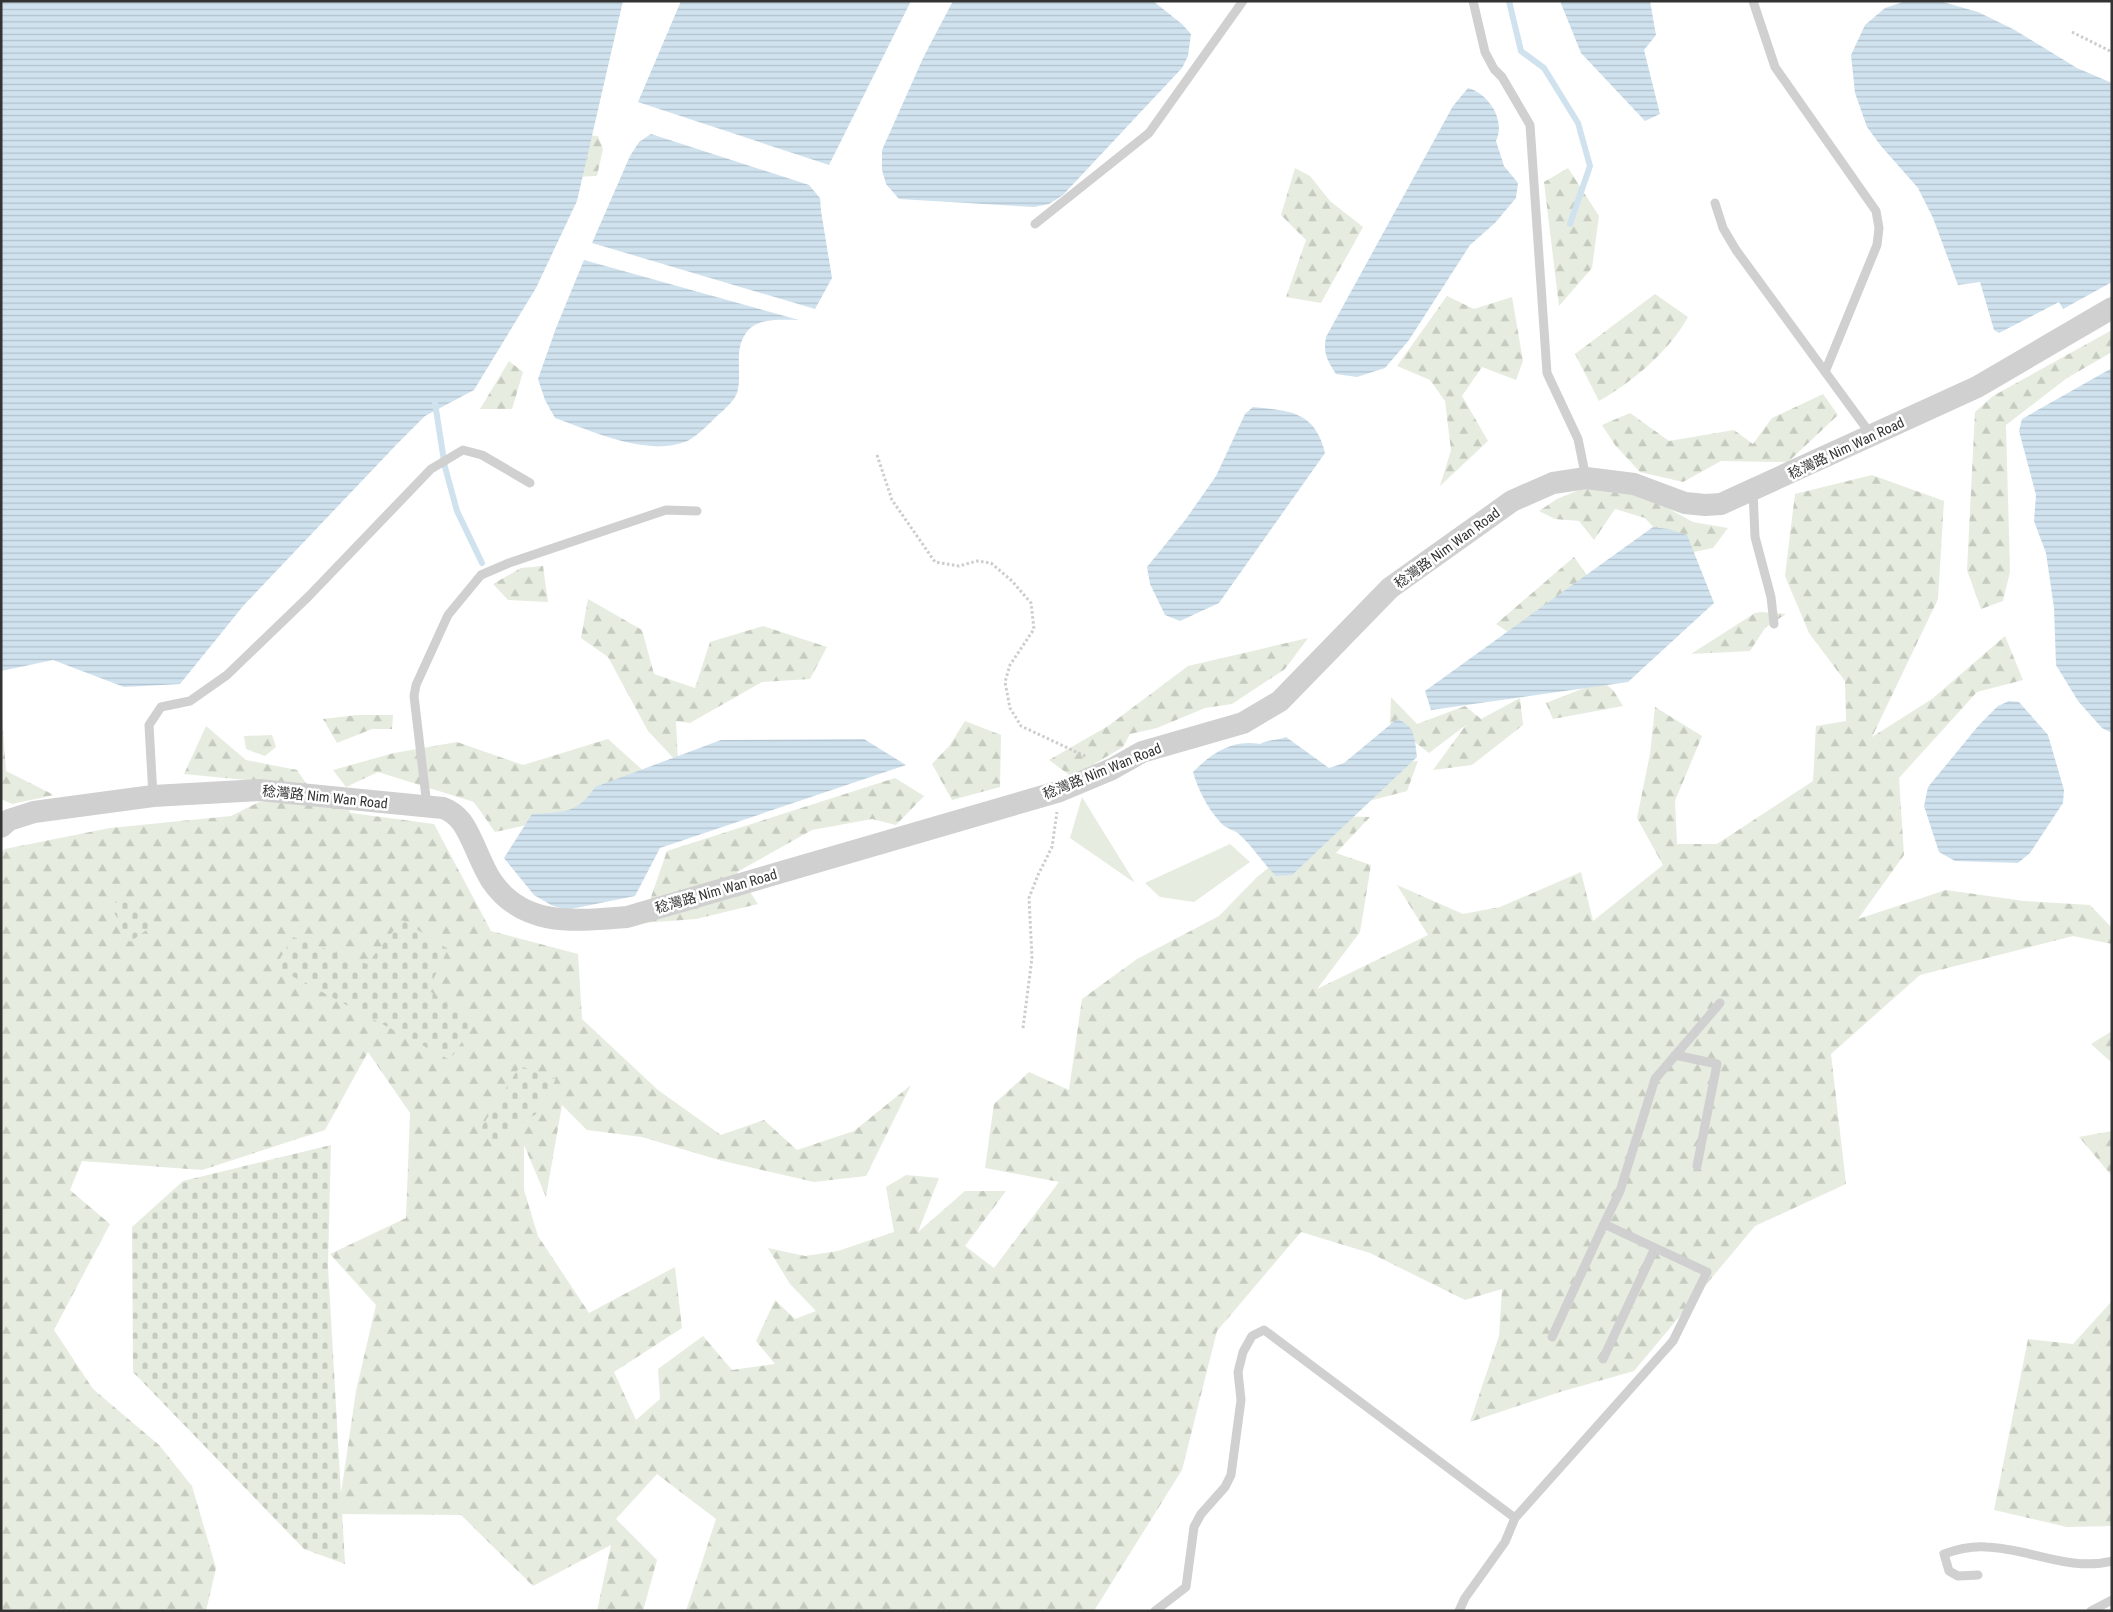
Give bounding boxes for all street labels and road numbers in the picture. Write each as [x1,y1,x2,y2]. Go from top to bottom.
street label: 稔灣路 Nim Wan Road [1785,414,1907,482]
street label: 稔灣路 Nim Wan Road [1391,504,1503,592]
street label: 稔灣路 Nim Wan Road [1041,740,1163,802]
street label: 稔灣路 Nim Wan Road [261,782,389,812]
street label: 稔灣路 Nim Wan Road [653,866,779,916]

